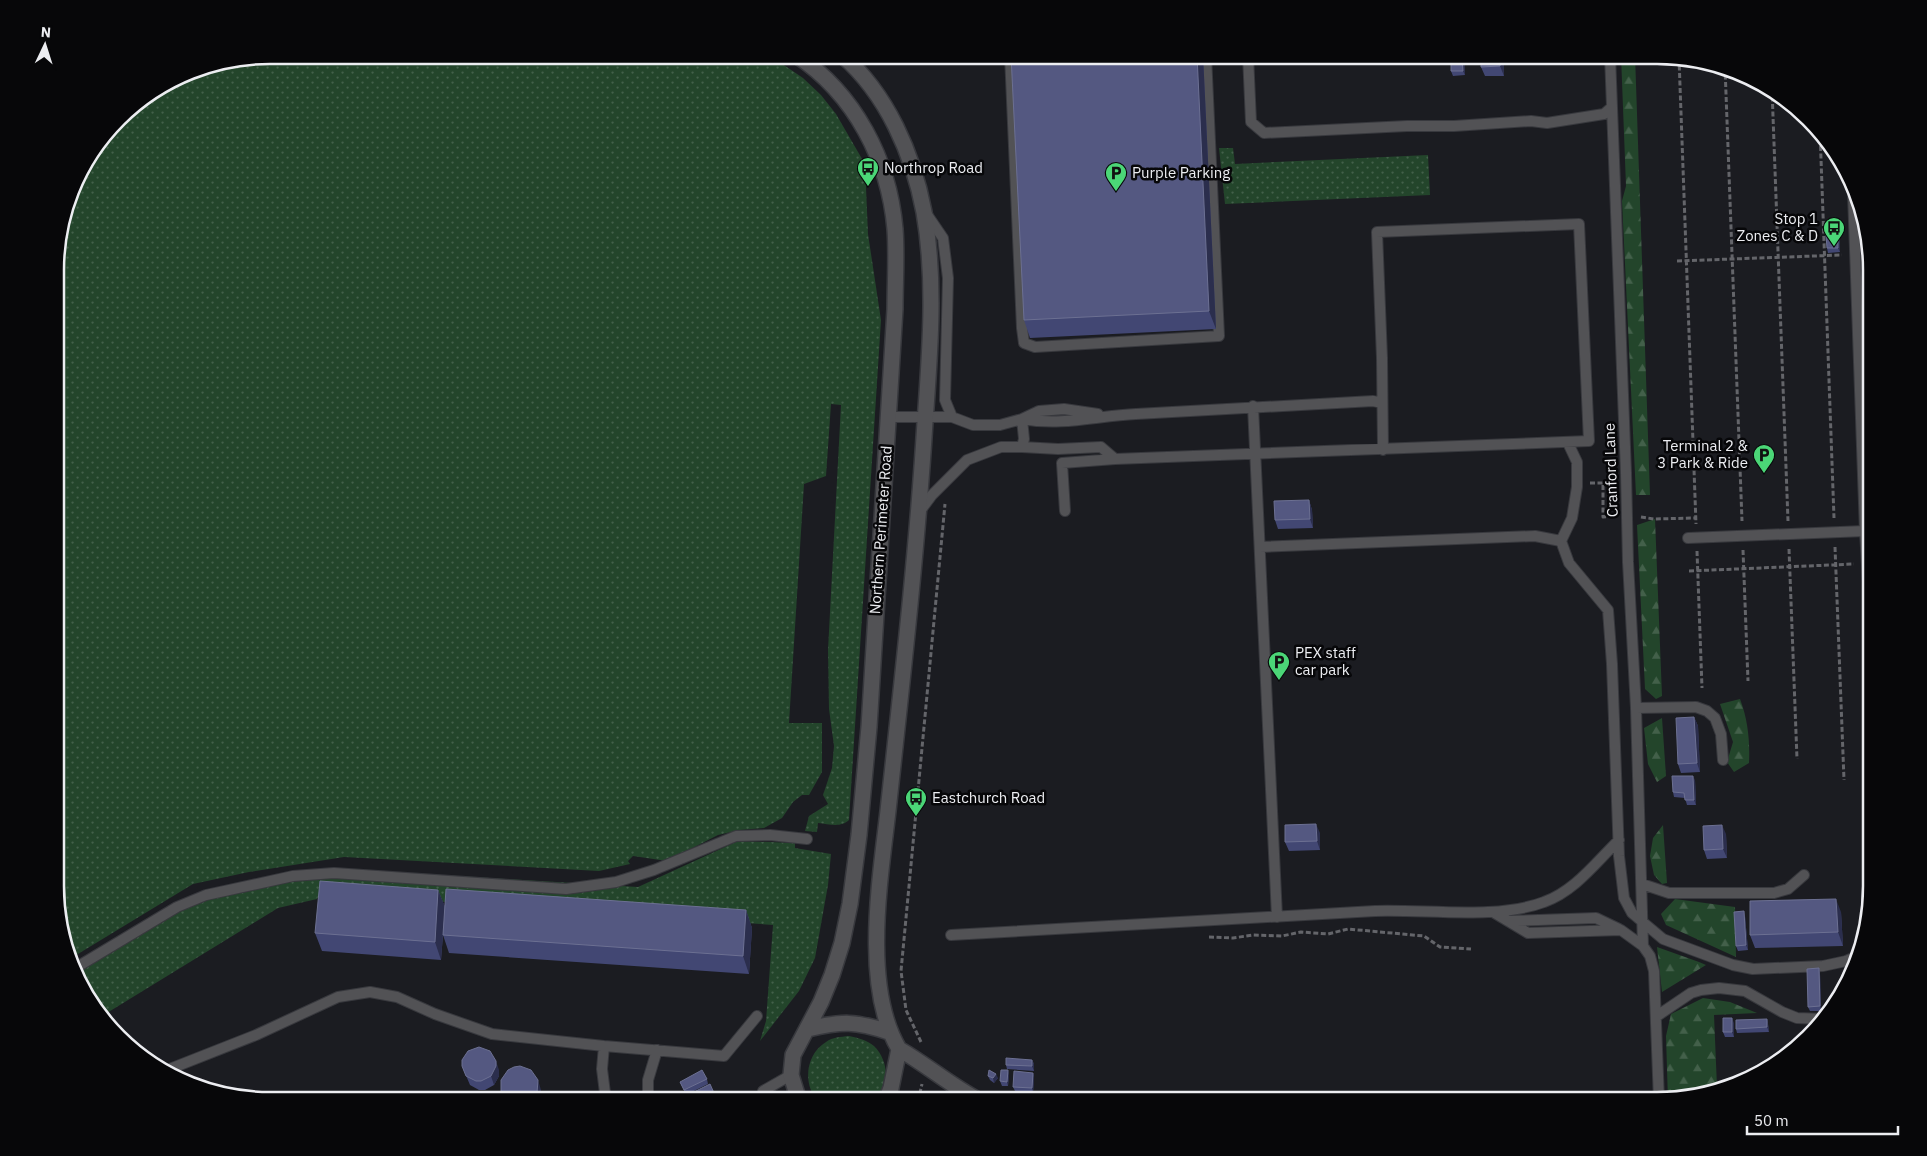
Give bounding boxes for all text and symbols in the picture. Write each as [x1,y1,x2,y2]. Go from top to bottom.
north arrow [20,20,70,70]
text: N [40,23,52,41]
bus stop icon: Northrop Road [856,156,880,187]
place label: Northrop Road [884,158,983,177]
parking icon: Purple Parking [1104,161,1128,192]
place label: Purple Parking [1132,163,1230,182]
place label: Stop 1 Zones C & D [1737,209,1818,245]
bus stop icon: Stop 1 Zones C & D [1822,216,1846,247]
street label: Cranford Lane [1599,423,1622,518]
place label: Terminal 2 & 3 Park & Ride [1657,436,1749,472]
parking icon: Terminal 2 & 3 Park & Ride [1752,443,1776,474]
street label: Northern Perimeter Road [865,445,896,615]
place label: PEX staff car park [1295,643,1356,679]
parking icon: PEX staff car park [1267,650,1291,681]
bus stop icon: Eastchurch Road [904,786,928,817]
place label: Eastchurch Road [932,788,1045,807]
scale bar [1747,1104,1898,1136]
text: 50 m [1754,1111,1789,1130]

